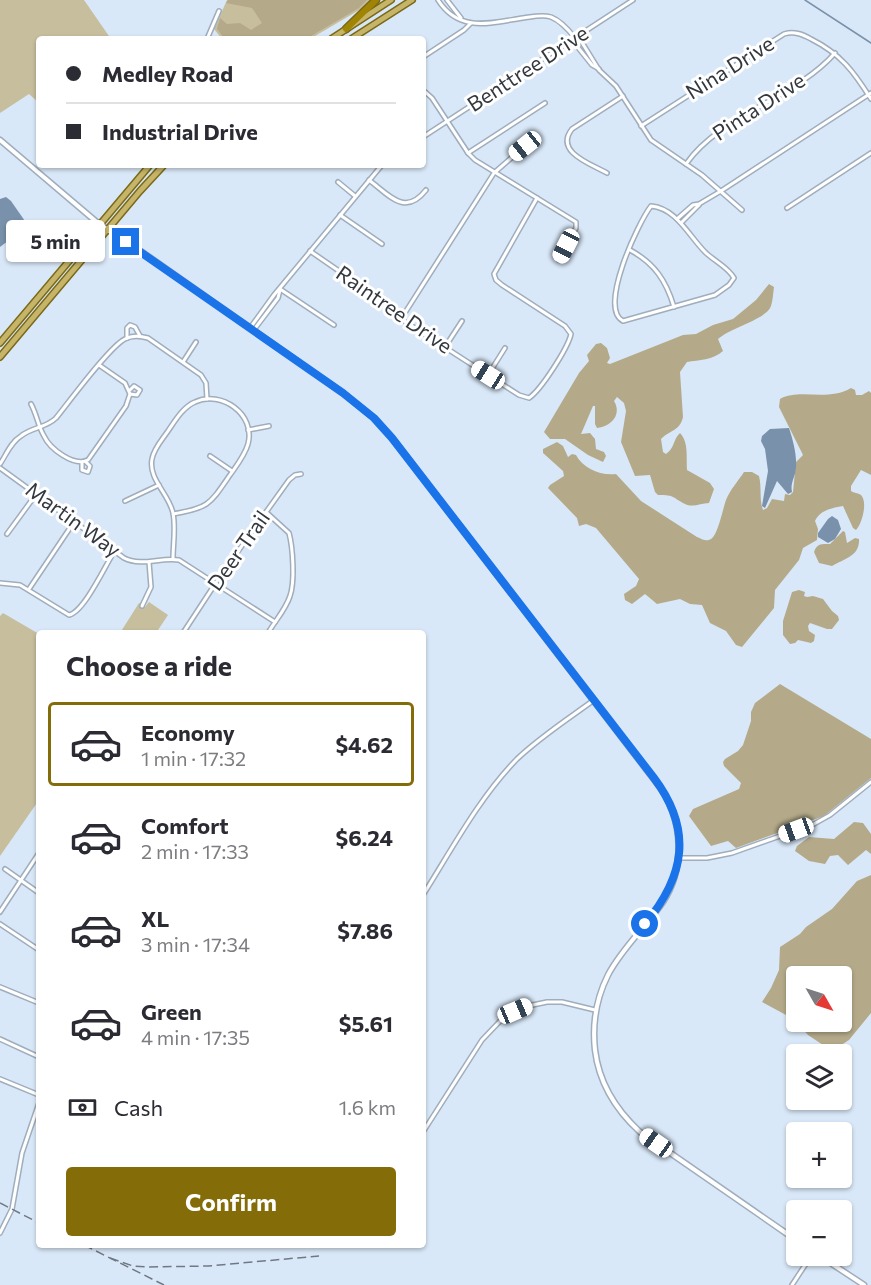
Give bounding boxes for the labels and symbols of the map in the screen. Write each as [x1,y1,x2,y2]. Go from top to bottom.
street label: Benttree Drive [462,19,592,116]
street label: Nina Drive [681,30,778,104]
street label: Pinta Drive [707,67,809,145]
car [505,128,545,164]
callout: 5 min [6,221,105,263]
car [550,226,582,266]
route end [112,228,139,255]
street label: Raintree Drive [332,260,458,358]
car [468,358,508,392]
street label: Martin Way [22,476,126,562]
street label: Deer Trail [201,505,274,595]
car [776,815,816,845]
route start [631,910,658,937]
north arrow [786,966,852,1032]
car [495,996,535,1026]
car [636,1125,676,1161]

